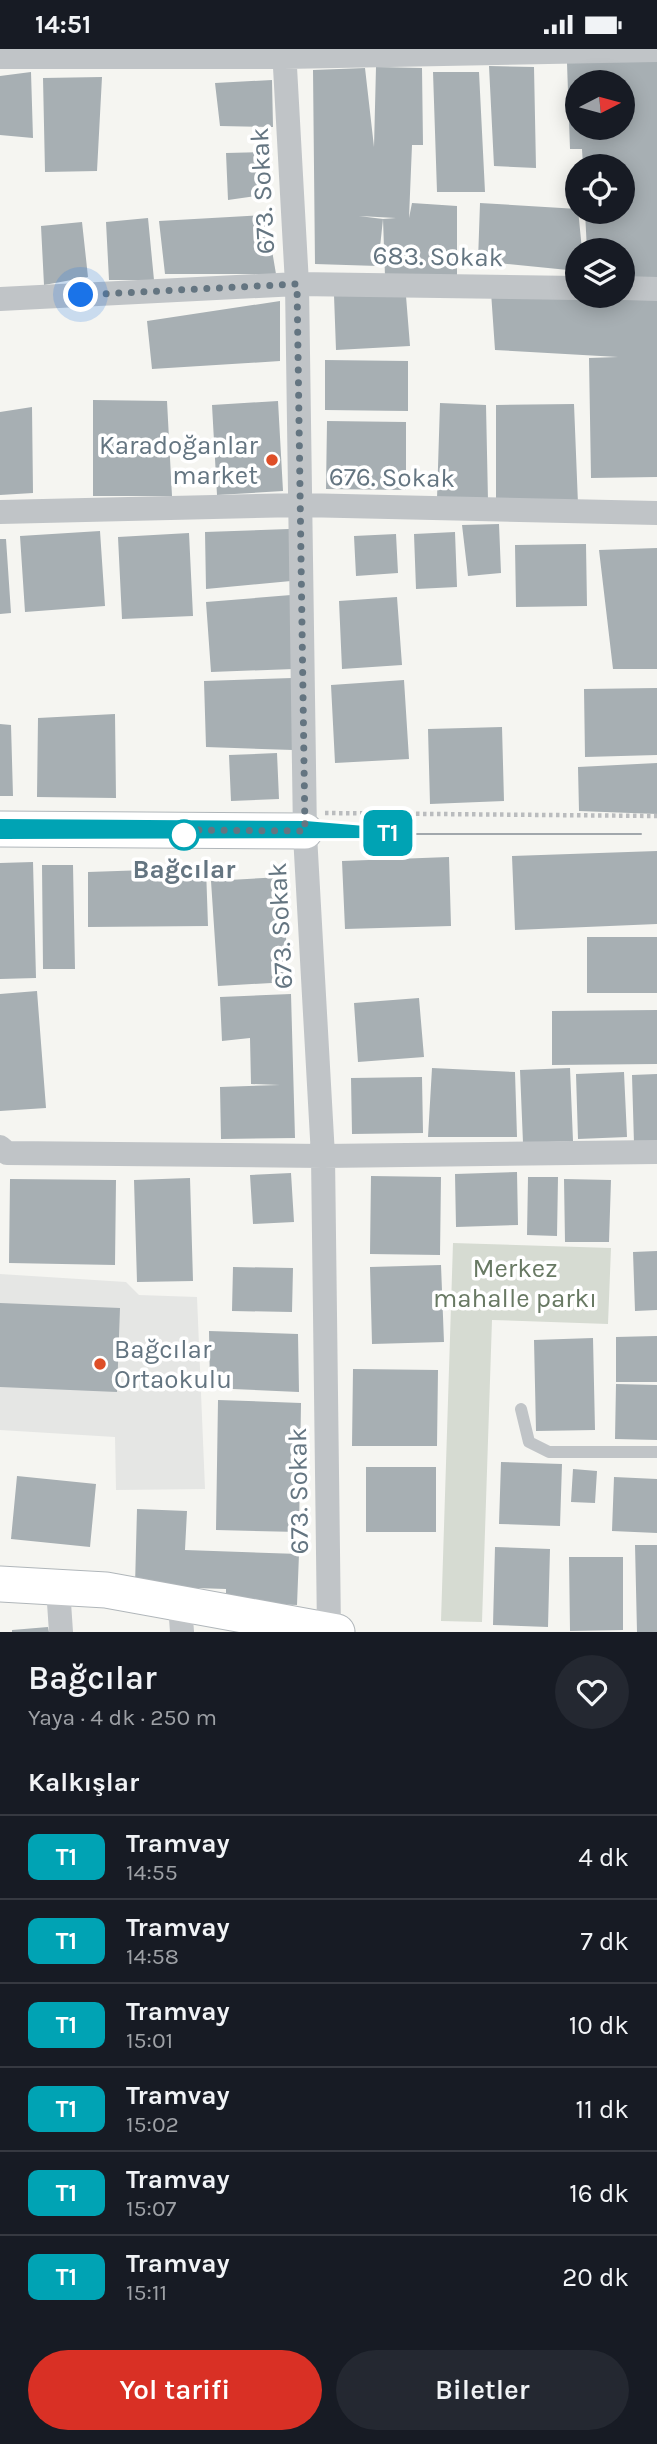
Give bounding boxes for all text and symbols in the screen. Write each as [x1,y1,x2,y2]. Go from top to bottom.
text: 14:51 [35,9,91,40]
north arrow [565,70,635,140]
map controls [565,70,635,308]
street label: 673. Sokak [244,127,281,255]
button: locate [565,154,635,224]
button: layers [565,238,635,308]
street label: 683. Sokak [372,240,504,273]
your location [63,277,98,312]
place label: Karadoğanlar market [99,430,259,491]
marker: Karadoğanlar market [264,452,280,468]
street label: 676. Sokak [329,461,455,494]
line badge: T1 [356,810,420,856]
text: T1 [377,819,399,847]
marker: Bağcılar [169,820,199,850]
place label: Bağcılar [133,854,236,885]
street label: 673. Sokak [262,862,299,990]
park label: Merkez mahalle parkı [433,1253,597,1314]
place label: Bağcılar Ortaokulu [114,1334,232,1395]
marker: Bağcılar Ortaokulu [92,1356,108,1372]
street label: 673. Sokak [282,1427,315,1555]
button: heart [555,1655,629,1729]
text: Bağcılar [28,1659,157,1697]
text: Yaya · 4 dk · 250 m [28,1704,217,1731]
text: Kalkışlar [28,1767,139,1798]
text: Tramvay [126,1828,230,1859]
text: 4 dk [578,1842,629,1873]
text: T1 [56,1843,77,1871]
text: 14:55 [126,1859,178,1886]
text: Tramvay [126,1912,230,1943]
text: 7 dk [581,1926,629,1957]
text: T1 [56,1927,77,1955]
text: 14:58 [126,1943,179,1970]
text: Tramvay [126,1996,230,2027]
text: 10 dk [569,2010,629,2041]
text: T1 [56,2011,77,2039]
text: 15:01 [126,2027,173,2054]
text: Tramvay [126,2080,230,2111]
text: 11 dk [576,2094,629,2125]
text: T1 [56,2095,77,2123]
text: 15:02 [126,2111,179,2138]
text: Tramvay [126,2164,230,2195]
text: 16 dk [569,2178,629,2209]
text: T1 [56,2179,77,2207]
text: 15:07 [126,2195,176,2222]
text: Tramvay [126,2248,230,2279]
text: 20 dk [562,2262,629,2293]
text: T1 [56,2263,77,2291]
text: 15:11 [126,2279,167,2306]
button: Yol tarifi [28,2350,322,2430]
button: Biletler [336,2350,629,2430]

